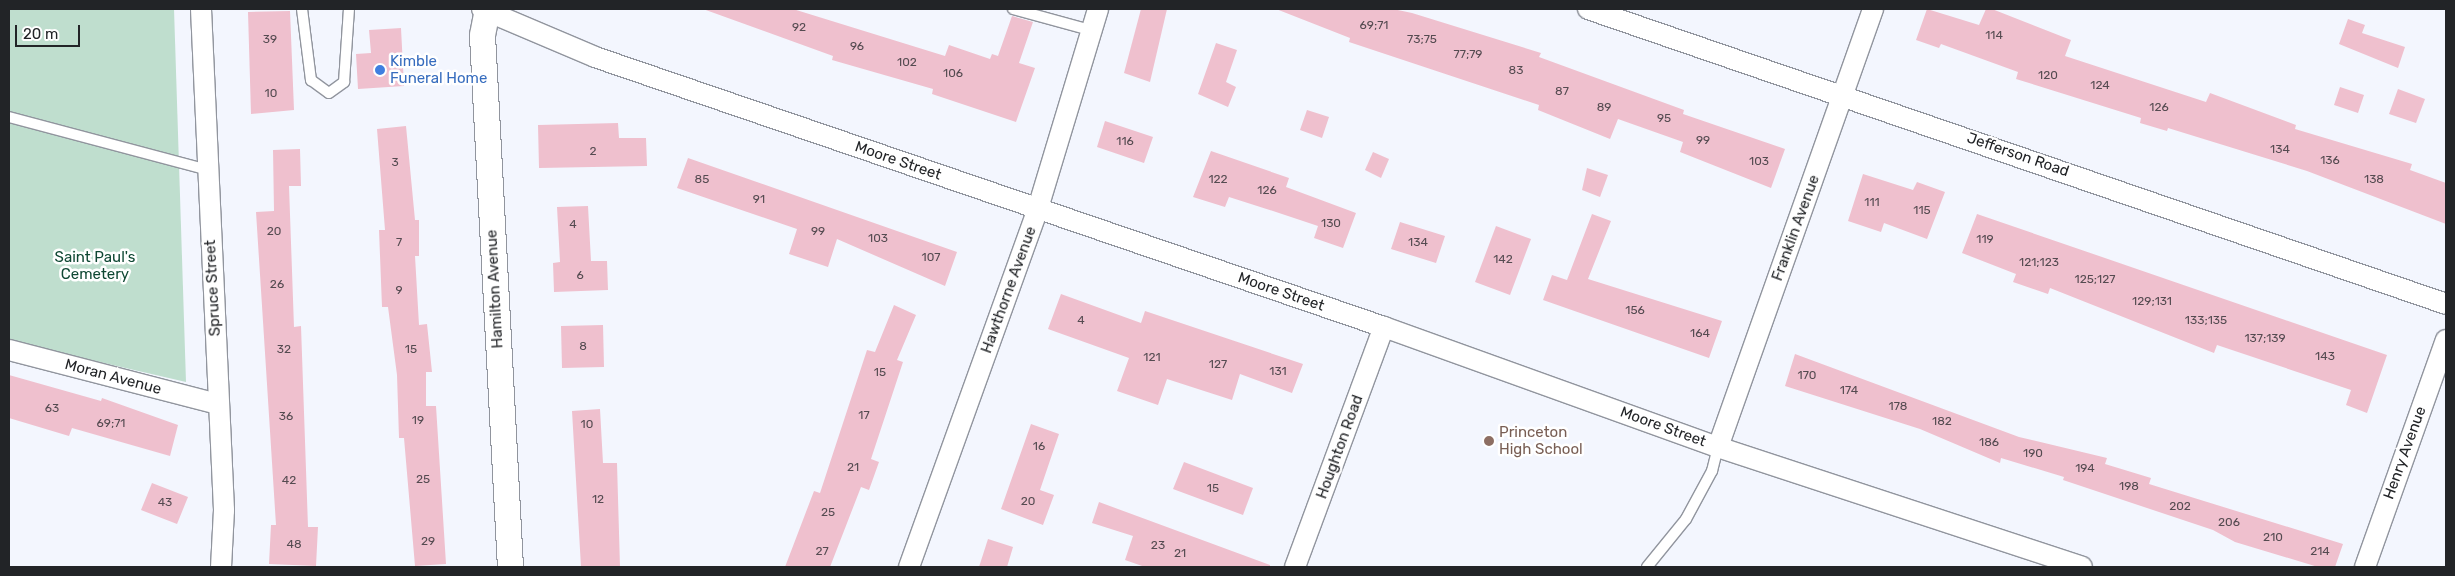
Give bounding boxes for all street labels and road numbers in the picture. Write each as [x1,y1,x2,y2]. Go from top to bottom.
street label: Jefferson Road [1965,129,2071,181]
street label: Moore Street [852,138,944,184]
street label: Franklin Avenue [1768,172,1824,284]
street label: Hawthorne Avenue [978,224,1040,356]
street label: Hamilton Avenue [483,229,507,349]
street label: Spruce Street [201,239,225,337]
street label: Moore Street [1235,269,1327,315]
street label: Moran Avenue [63,355,163,399]
street label: Houghton Road [1313,393,1367,501]
street label: Moore Street [1618,403,1708,451]
street label: Henry Avenue [2380,404,2430,502]

